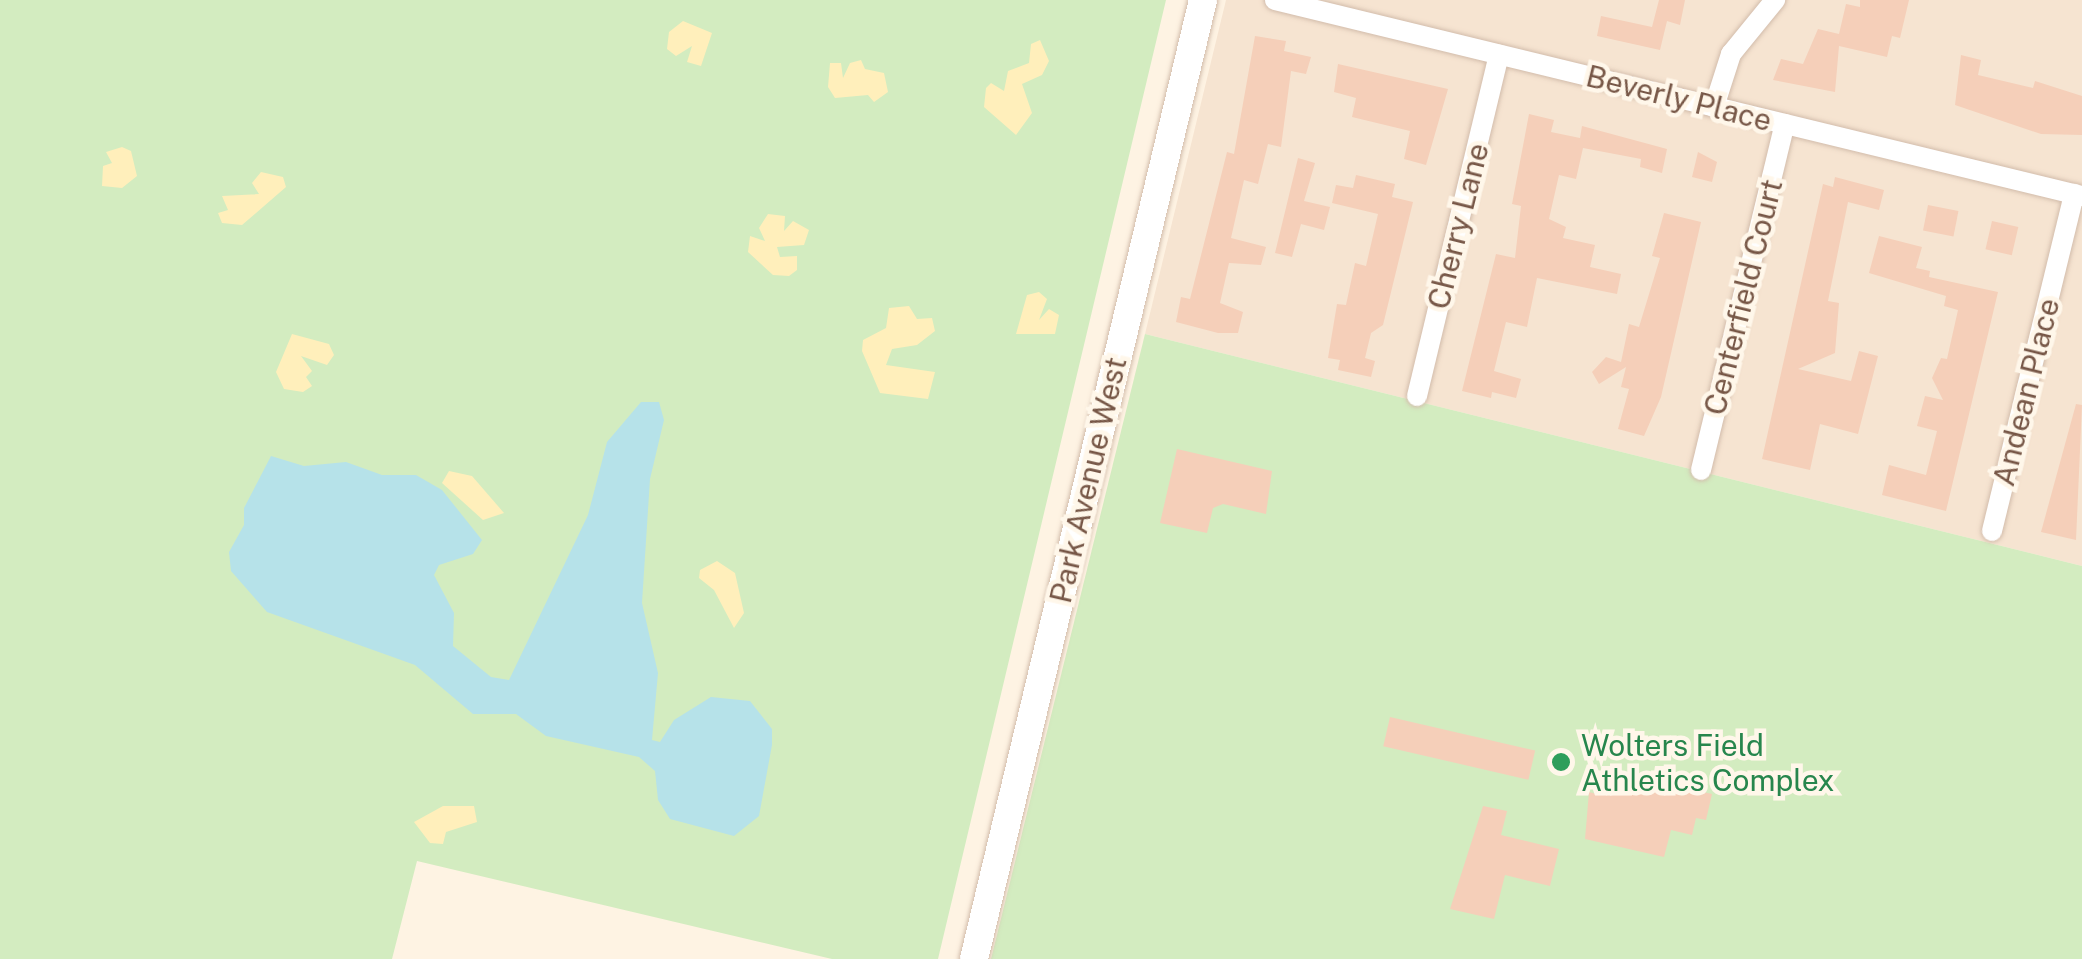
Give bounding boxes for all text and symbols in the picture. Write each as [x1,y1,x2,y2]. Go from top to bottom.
street label: Beverly Place [1582,58,1776,138]
street label: Cherry Lane [1420,139,1496,313]
street label: Centerfield Court [1696,175,1790,419]
street label: Andean Place [1985,294,2067,490]
street label: Park Avenue West [1042,353,1134,607]
place label: Wolters Field Athletics Complex [1581,727,1835,798]
marker: Wolters Field Athletics Complex [1550,751,1572,773]

